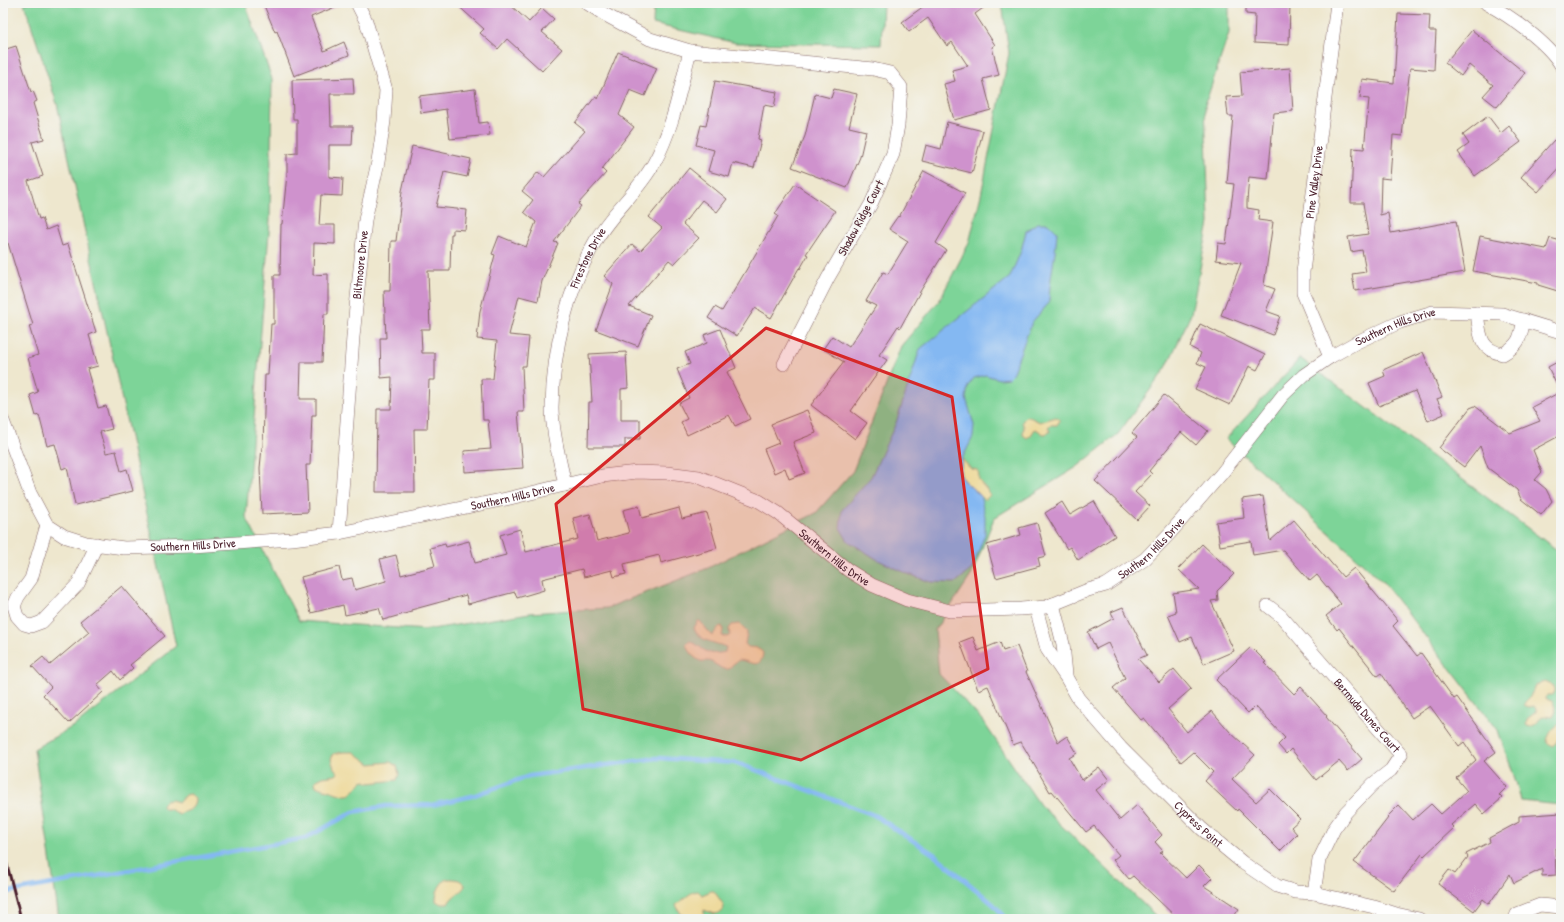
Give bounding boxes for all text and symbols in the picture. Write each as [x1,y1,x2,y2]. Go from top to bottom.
street label: Pine Valley Drive [1301,144,1327,220]
street label: Shadow Ridge Court [833,176,888,259]
street label: Firestone Drive [565,224,610,291]
street label: Biltmoore Drive [348,230,372,300]
street label: Southern Hills Drive [1352,303,1436,350]
street label: Southern Hills Drive [469,479,557,514]
street label: Southern Hills Drive [1114,513,1188,583]
street label: Southern Hills Drive [795,524,874,590]
street label: Southern Hills Drive [150,534,237,555]
street label: Bermuda Dunes Court [1330,674,1405,757]
street label: Cypress Point [1171,797,1227,851]

